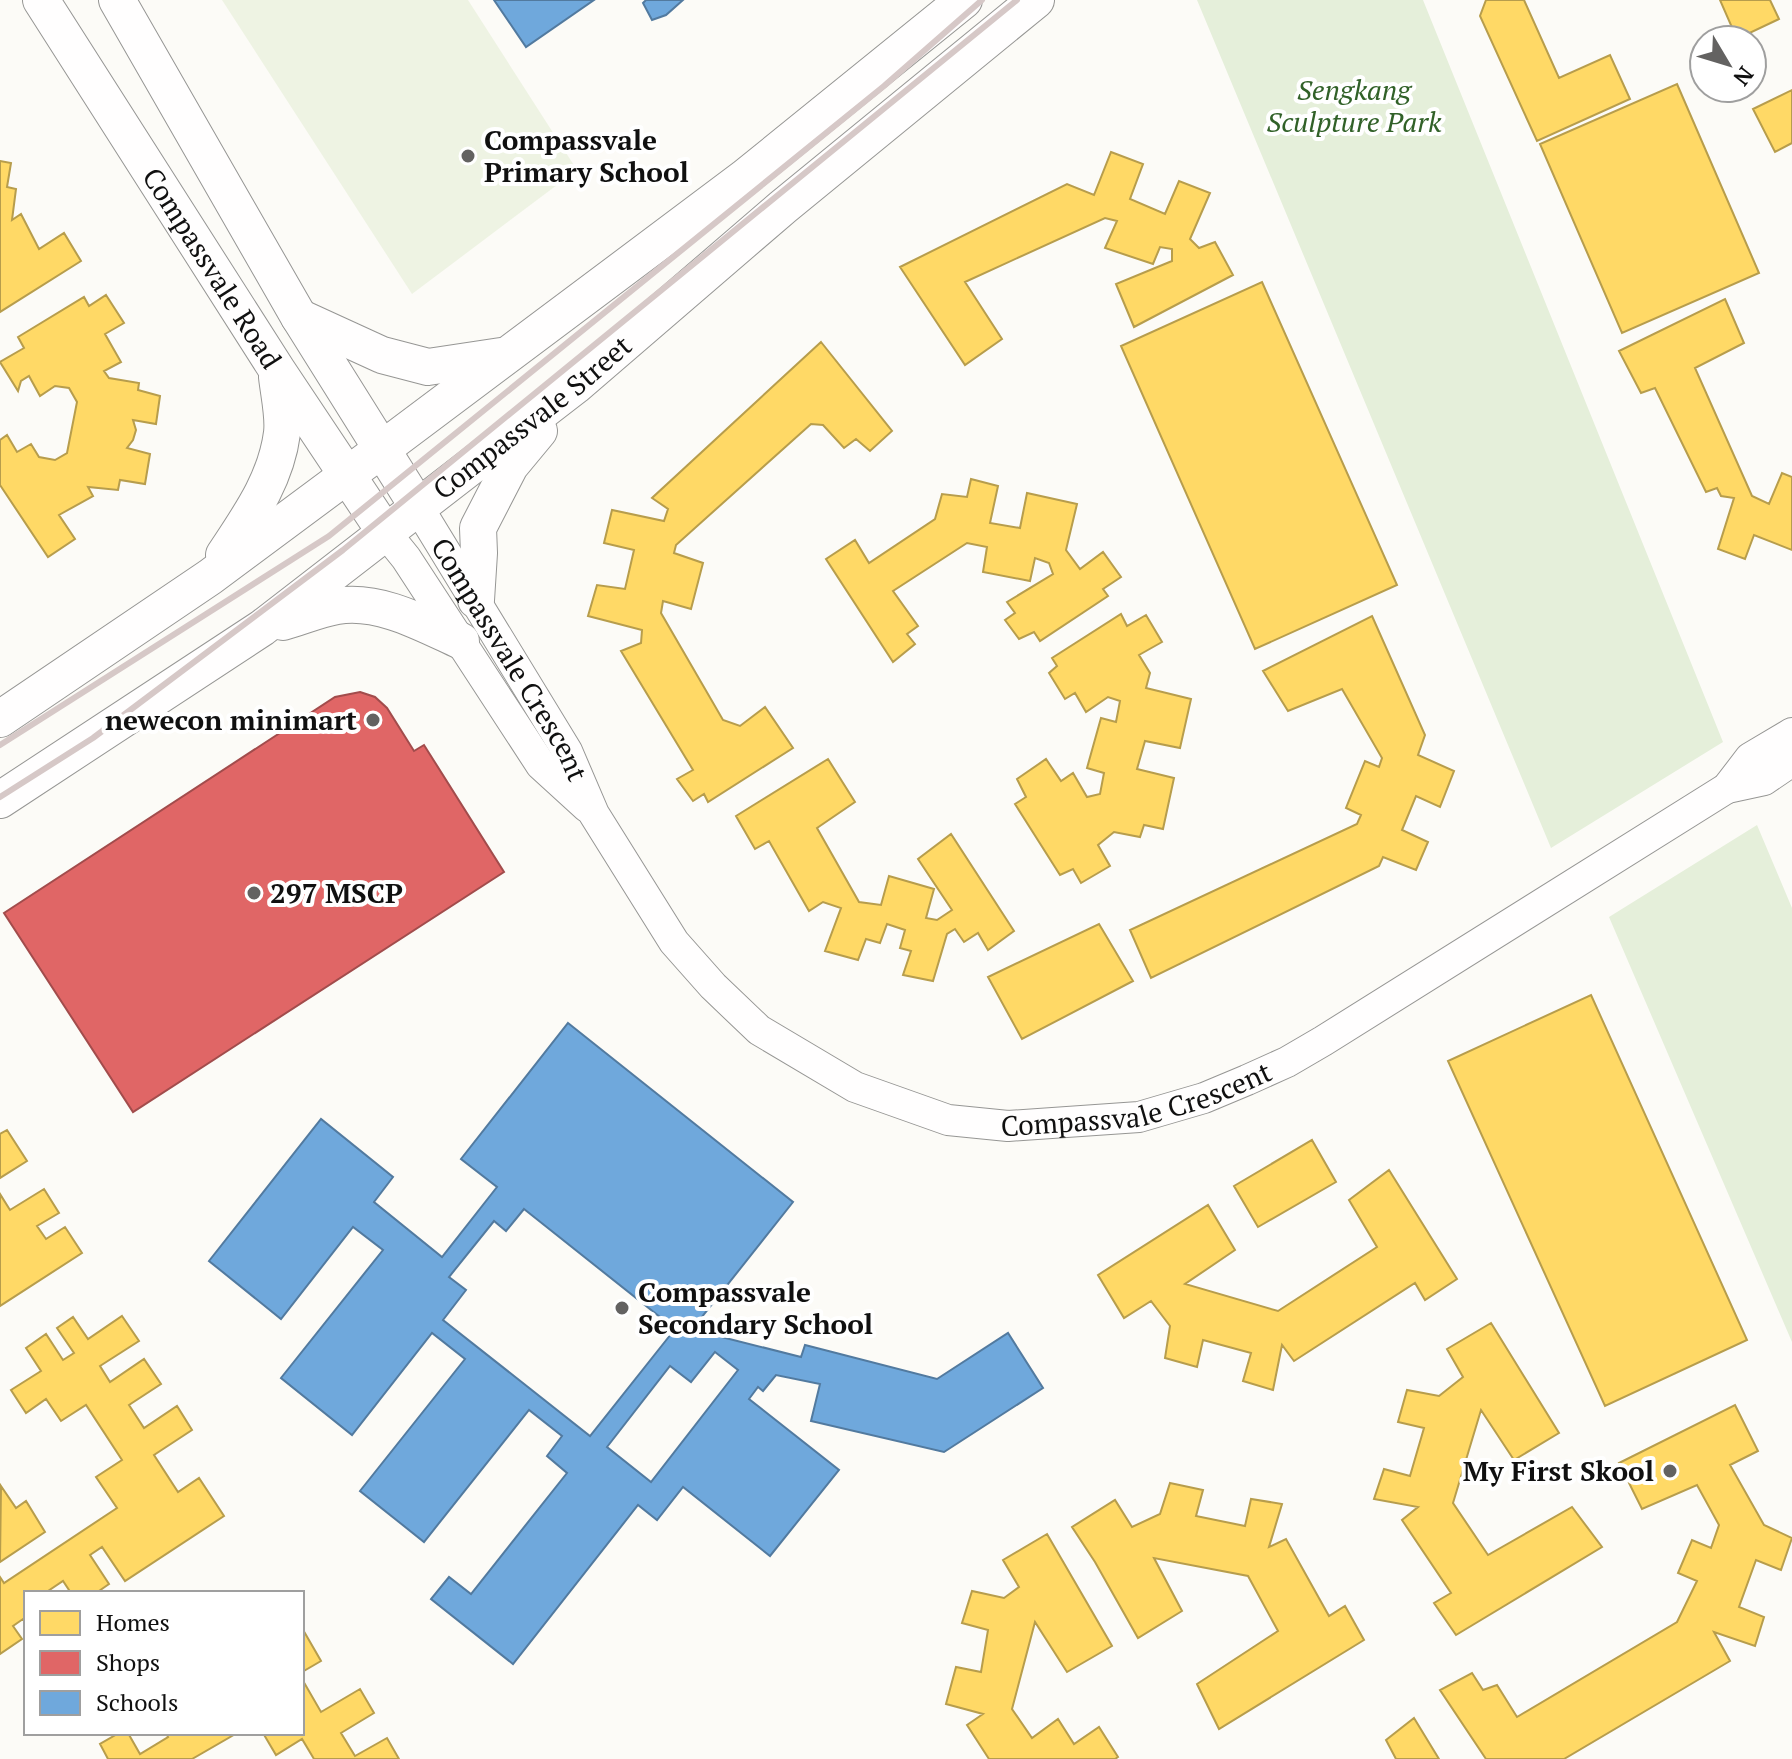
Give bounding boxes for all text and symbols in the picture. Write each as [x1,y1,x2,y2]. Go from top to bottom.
north arrow [1688,24,1768,104]
text: N [1727,61,1761,92]
park label: Sengkang Sculpture Park [1266,71,1442,140]
place label: Compassvale Primary School [484,121,689,190]
marker: Compassvale Primary School [459,147,477,165]
street label: Compassvale Road [135,160,290,375]
street label: Compassvale Street [425,326,639,507]
street label: Compassvale Crescent [423,531,597,787]
place label: newecon minimart [105,701,357,738]
marker: newecon minimart [364,711,382,729]
place label: 297 MSCP [270,874,403,911]
marker: 297 MSCP [245,884,263,902]
street label: Compassvale Crescent [999,1052,1277,1144]
place label: Compassvale Secondary School [638,1273,873,1342]
marker: Compassvale Secondary School [613,1299,631,1317]
place label: My First Skool [1463,1452,1654,1489]
marker: My First Skool [1661,1462,1679,1480]
legend [24,1591,304,1735]
text: Homes [96,1606,170,1638]
text: Shops [96,1646,160,1678]
text: Schools [96,1686,178,1718]

